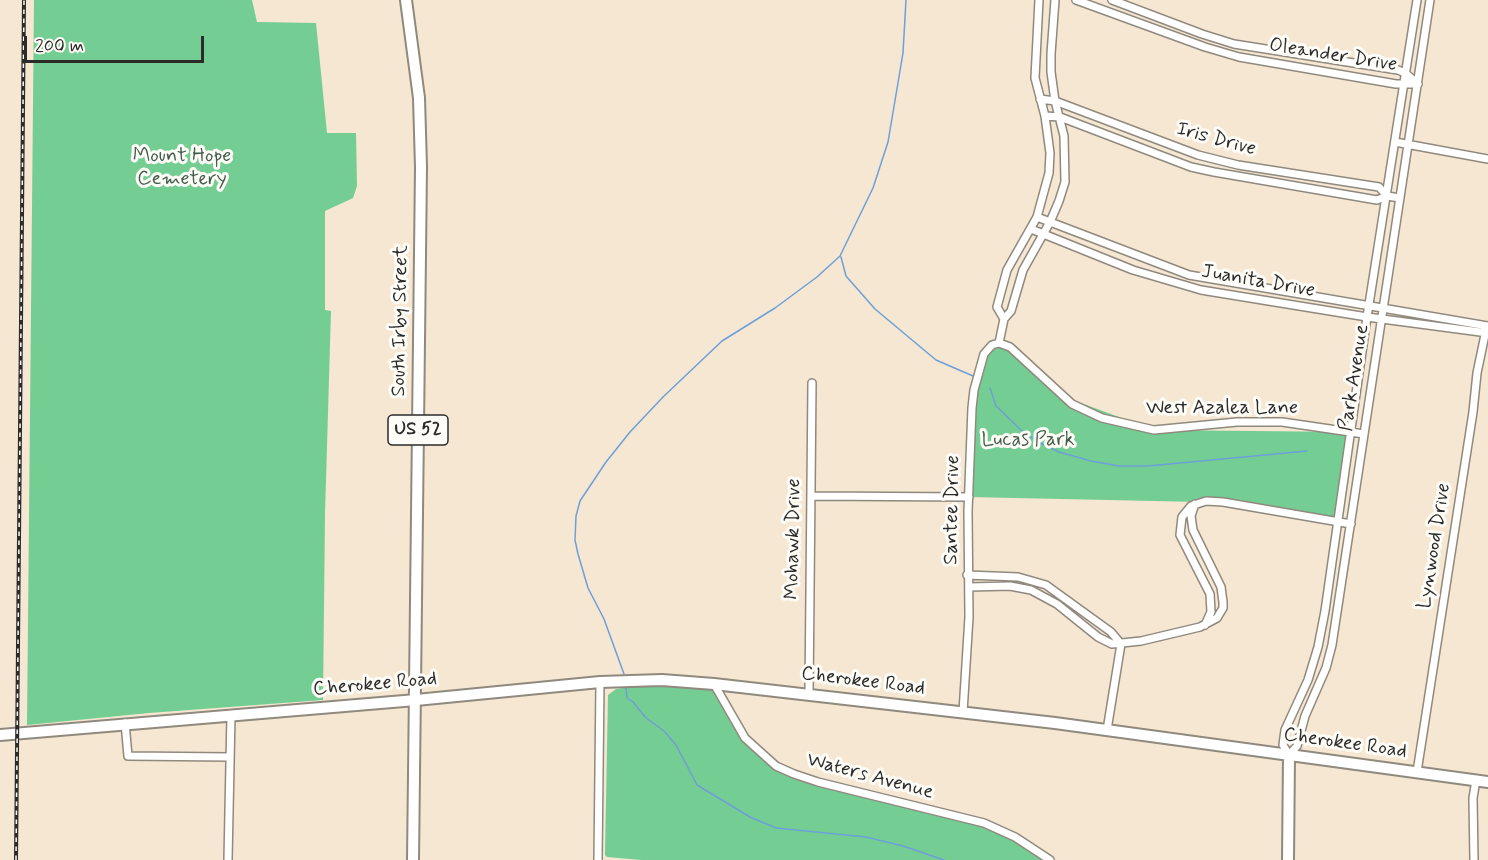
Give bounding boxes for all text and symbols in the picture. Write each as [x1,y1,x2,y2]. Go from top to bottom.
scale bar [27,24,207,62]
text: 200 m [35,34,84,58]
street label: Oleander Drive [1267,34,1399,78]
street label: Iris Drive [1174,118,1258,162]
park label: Mount Hope Cemetery [133,145,231,192]
street label: South Irby Street [388,245,414,397]
street label: Juanita Drive [1199,260,1317,304]
street label: Park Avenue [1335,323,1375,433]
street label: West Azalea Lane [1146,397,1298,421]
road number: US 52 [388,415,448,445]
park label: Lucas Park [982,429,1074,453]
street label: Santee Drive [940,455,966,565]
street label: Mohawk Drive [781,478,807,600]
street label: Lynwood Drive [1413,481,1457,611]
street label: Cherokee Road [800,663,926,701]
street label: Cherokee Road [312,668,438,702]
street label: Cherokee Road [1282,723,1408,765]
street label: Waters Avenue [804,749,936,805]

